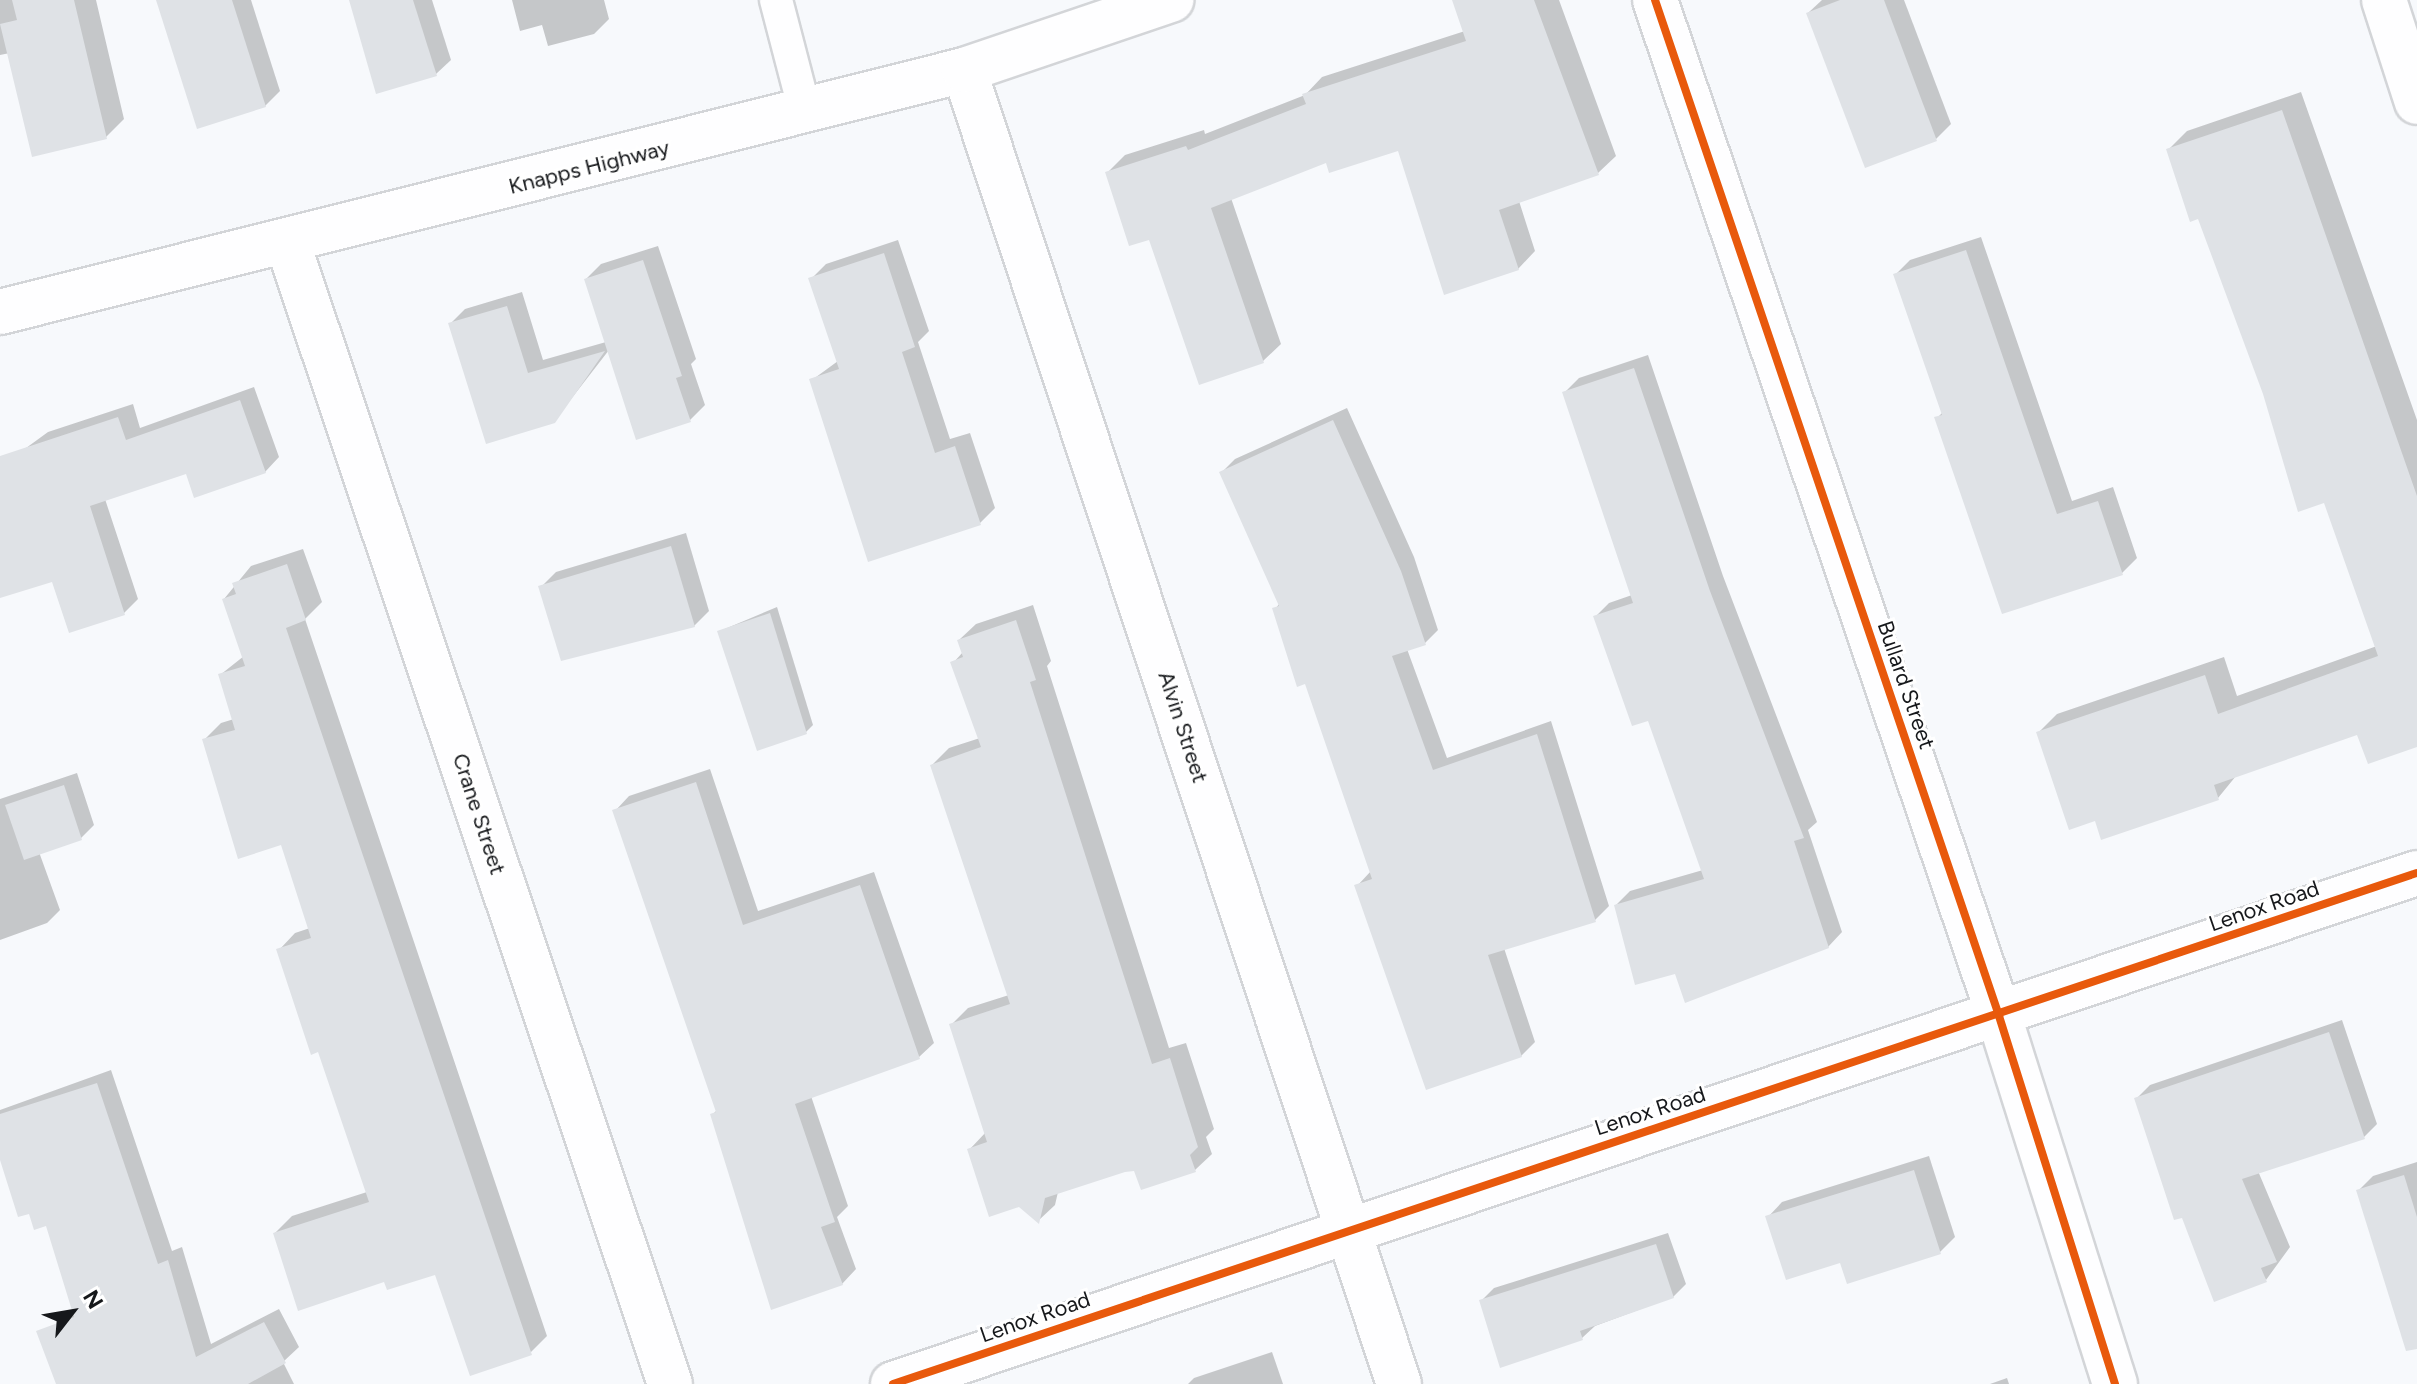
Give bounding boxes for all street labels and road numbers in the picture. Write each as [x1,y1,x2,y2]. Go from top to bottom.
street label: Knapps Highway [506,134,672,200]
street label: Bullard Street [1872,617,1940,753]
street label: Alvin Street [1153,668,1213,786]
street label: Crane Street [447,750,511,878]
street label: Lenox Road [2205,875,2323,937]
street label: Lenox Road [1591,1081,1709,1141]
street label: Lenox Road [976,1286,1094,1348]

